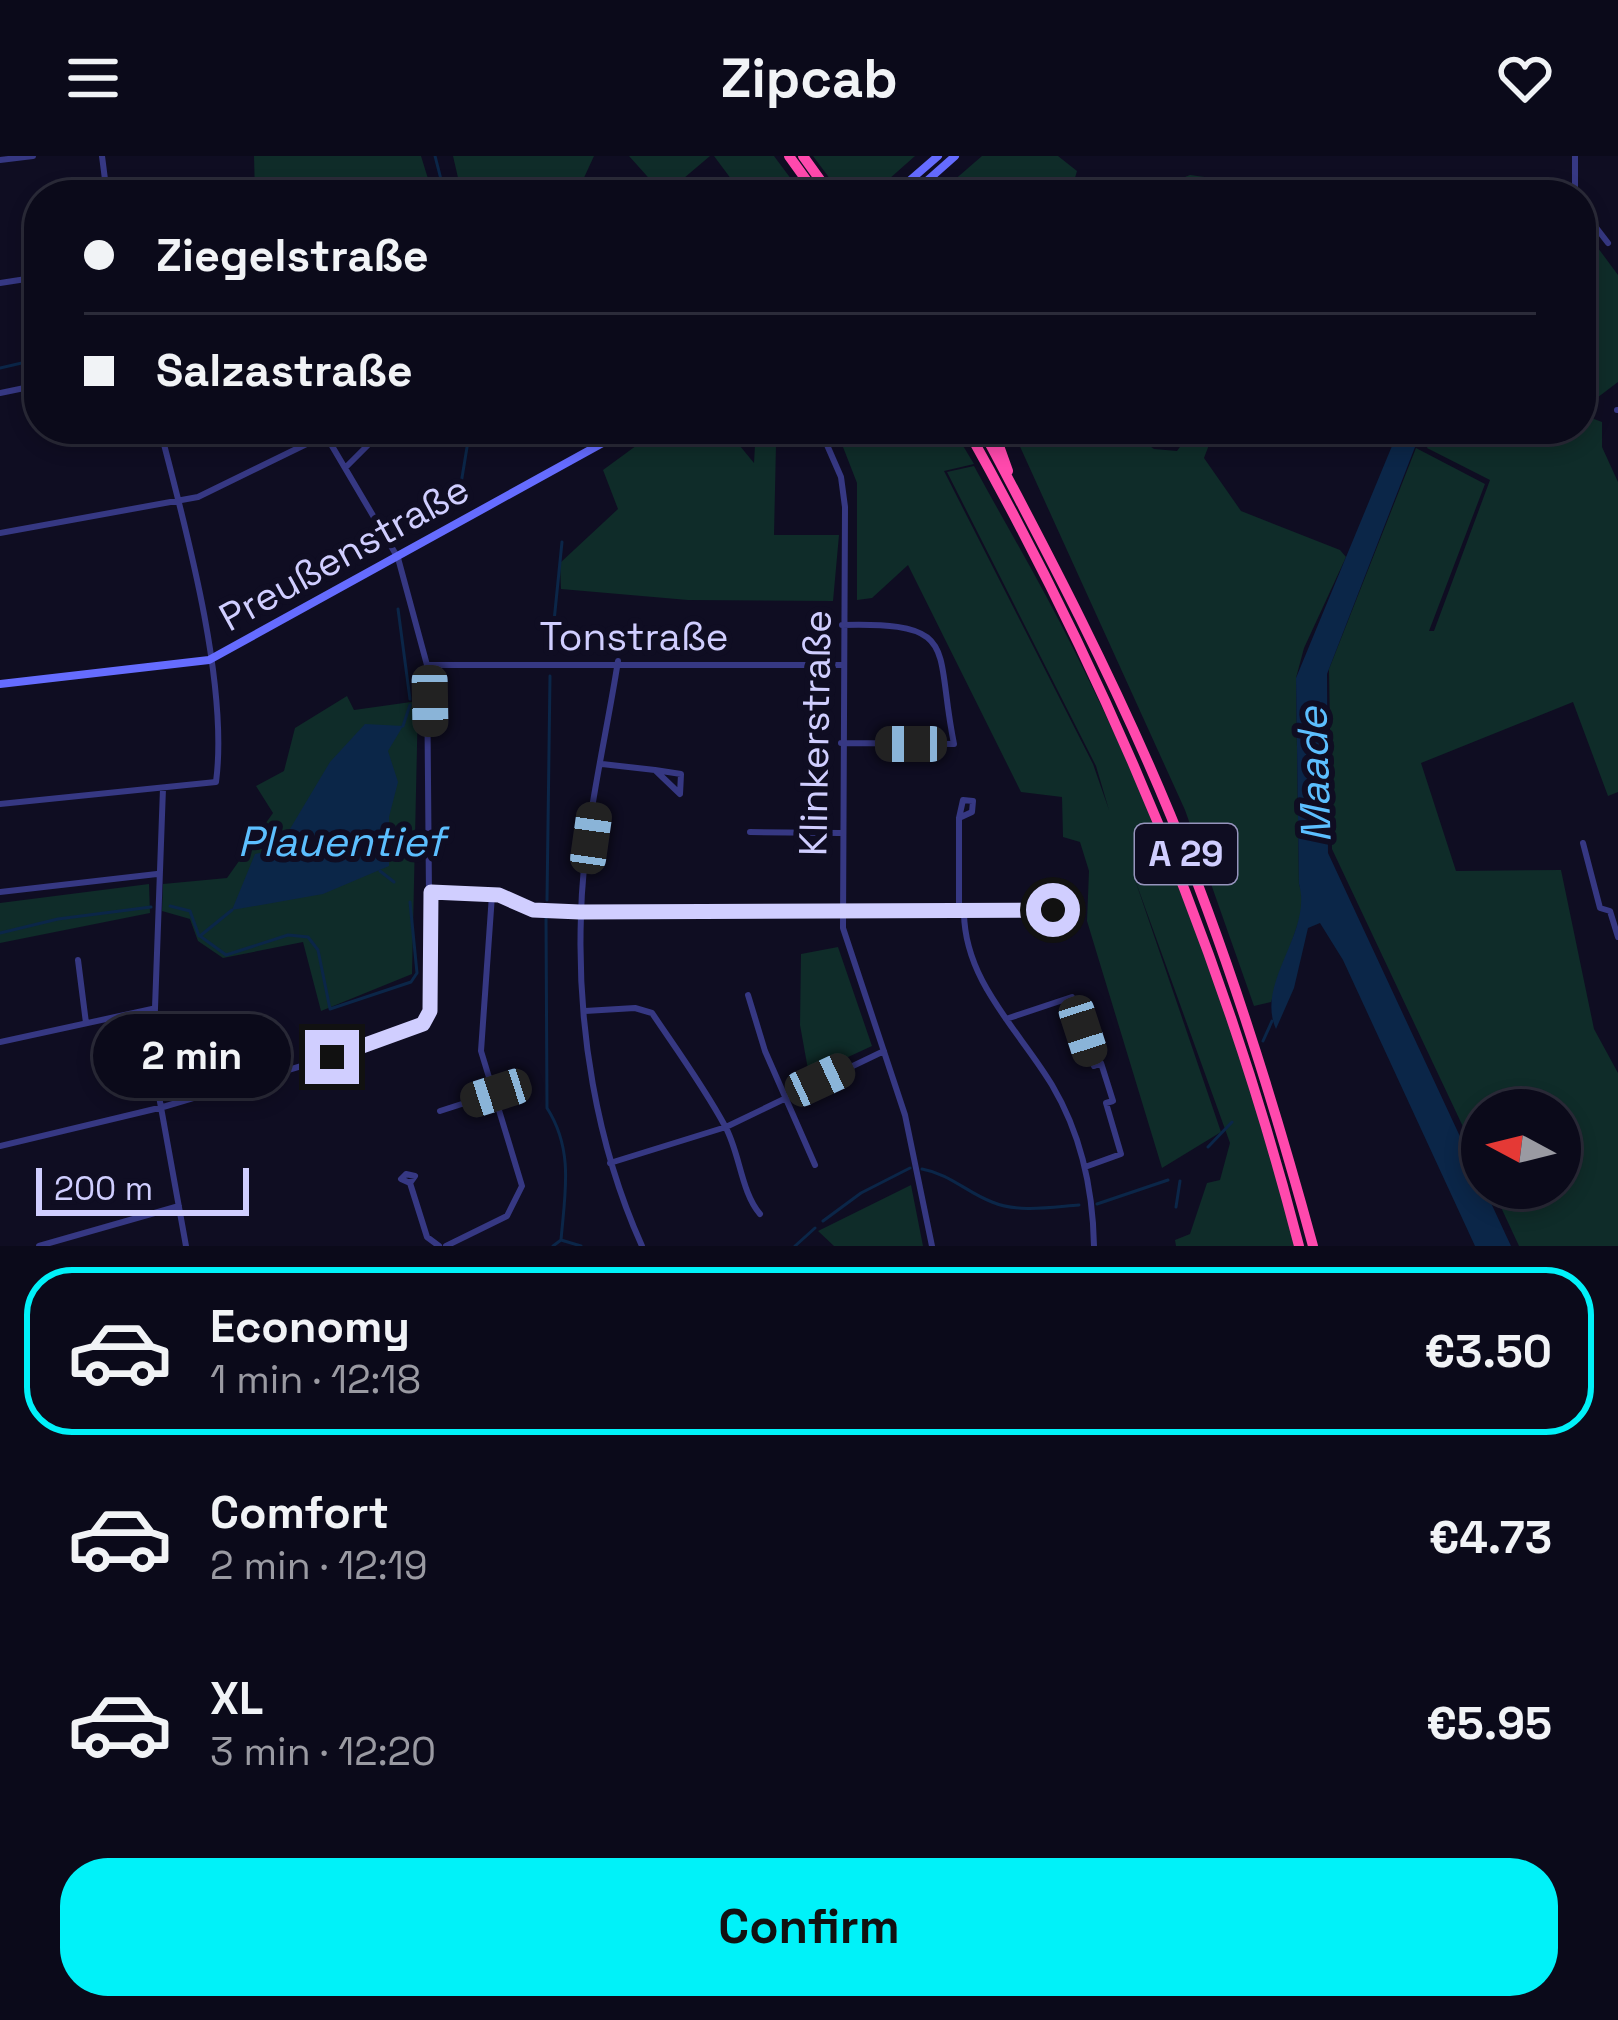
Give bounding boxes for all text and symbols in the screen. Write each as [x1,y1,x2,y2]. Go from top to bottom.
text: Zipcab [720,44,898,113]
icon: menu [60,45,126,111]
icon: heart [1492,45,1558,111]
text: Ziegelstraße [156,227,429,284]
text: Salzastraße [156,342,413,399]
street label: Preußenstraße [211,464,477,642]
street label: Klinkerstraße [788,609,842,857]
street label: Tonstraße [539,612,729,661]
car [411,665,449,737]
water label: Maade [1285,704,1343,844]
car [875,726,947,762]
car [568,800,614,876]
water label: Plauentief [237,815,450,868]
road number: A 29 [1135,824,1237,884]
route start [1026,883,1080,937]
car [1055,991,1111,1071]
callout: 2 min [92,1015,290,1099]
route end [305,1030,359,1084]
text: 2 min [142,1031,242,1080]
car [780,1048,860,1112]
car [456,1065,536,1121]
north arrow [1461,1089,1581,1209]
map controls [1461,1089,1581,1209]
scale bar [36,1162,249,1215]
text: 200 m [54,1168,153,1210]
icon: car [66,1297,174,1405]
text: Economy [210,1298,410,1355]
text: €3.50 [1425,1323,1552,1380]
text: 1 min · 12:18 [210,1355,421,1404]
icon: car [66,1483,174,1591]
text: Comfort [210,1484,389,1541]
text: €4.73 [1429,1509,1552,1566]
text: 2 min · 12:19 [210,1541,428,1590]
icon: car [66,1669,174,1777]
text: XL [210,1670,263,1727]
text: €5.95 [1426,1695,1552,1752]
text: 3 min · 12:20 [210,1727,436,1776]
button: Confirm [60,1858,1558,1996]

